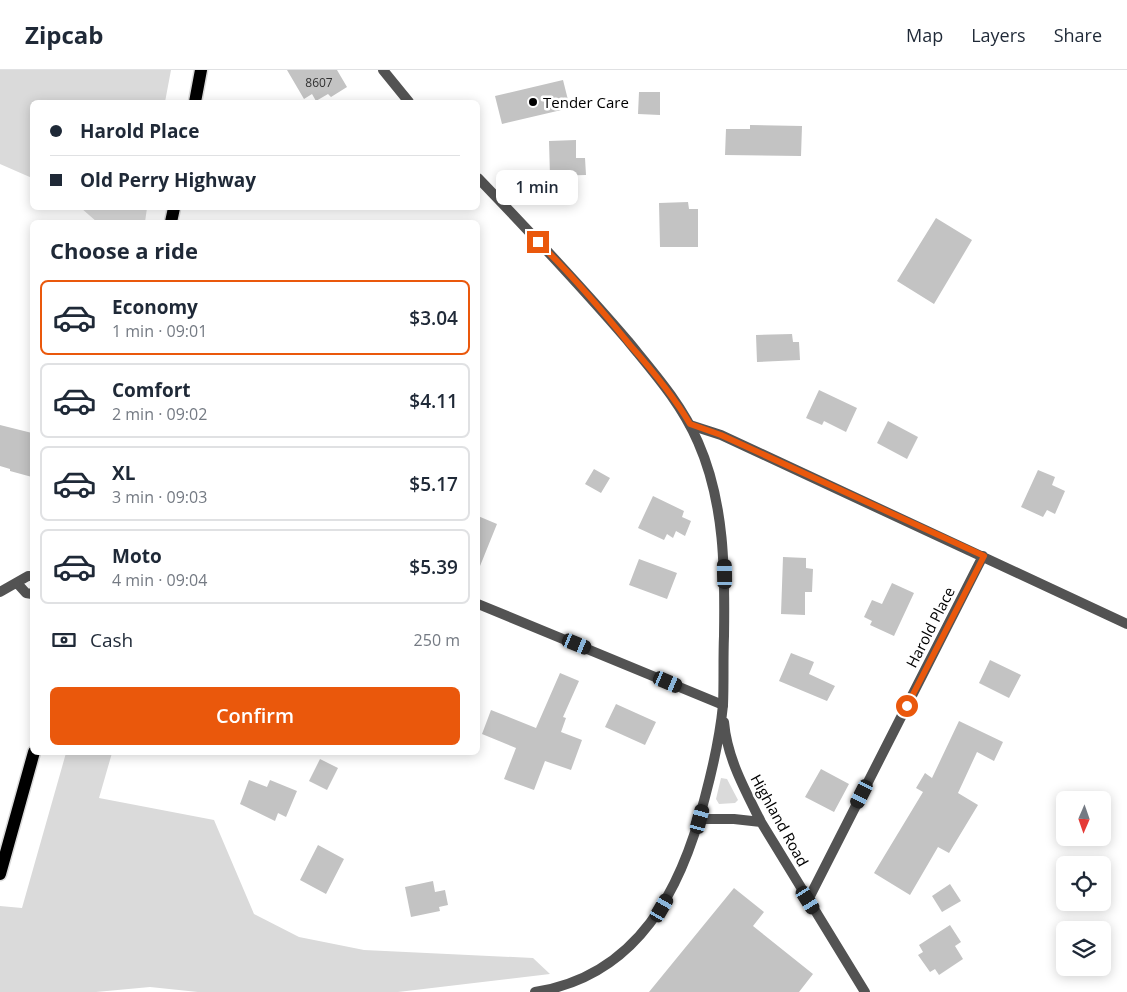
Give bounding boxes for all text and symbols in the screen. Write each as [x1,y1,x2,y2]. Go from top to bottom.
text: Zipcab [25,18,103,51]
text: Map [906,23,943,47]
text: Layers [971,23,1026,47]
text: Share [1054,23,1102,47]
house number: 8607 [305,74,333,91]
place label: Tender Care [543,92,629,112]
marker: Tender Care [527,96,539,108]
text: Harold Place [80,118,199,144]
text: Old Perry Highway [80,167,256,193]
callout: 1 min [497,170,579,204]
text: 1 min [515,176,559,198]
route end [527,231,549,253]
text: Choose a ride [50,235,198,265]
text: Economy [112,294,198,320]
icon: car [52,295,97,340]
text: $3.04 [409,305,458,331]
text: 1 min · 09:01 [112,320,207,342]
text: Comfort [112,377,191,403]
icon: car [52,378,97,423]
text: $4.11 [409,388,458,414]
text: 2 min · 09:02 [112,403,207,425]
text: XL [112,460,135,486]
icon: car [52,461,97,506]
text: $5.17 [409,471,458,497]
text: 3 min · 09:03 [112,486,207,508]
text: Moto [112,543,162,569]
icon: car [52,544,97,589]
text: $5.39 [409,554,458,580]
car [717,559,732,589]
text: 4 min · 09:04 [112,569,207,591]
street label: Harold Place [901,583,959,671]
icon: cash [50,626,78,654]
text: Cash [90,627,133,653]
text: 250 m [414,629,460,651]
car [560,631,593,657]
car [651,669,684,695]
button: Confirm [50,687,460,745]
route start [896,695,918,717]
street label: Highland Road [746,770,814,870]
car [848,777,875,811]
north arrow [1056,791,1111,846]
map controls [1056,791,1111,976]
car [688,803,711,835]
button: locate [1056,856,1111,911]
car [793,883,822,917]
car [648,891,675,925]
button: layers [1056,921,1111,976]

